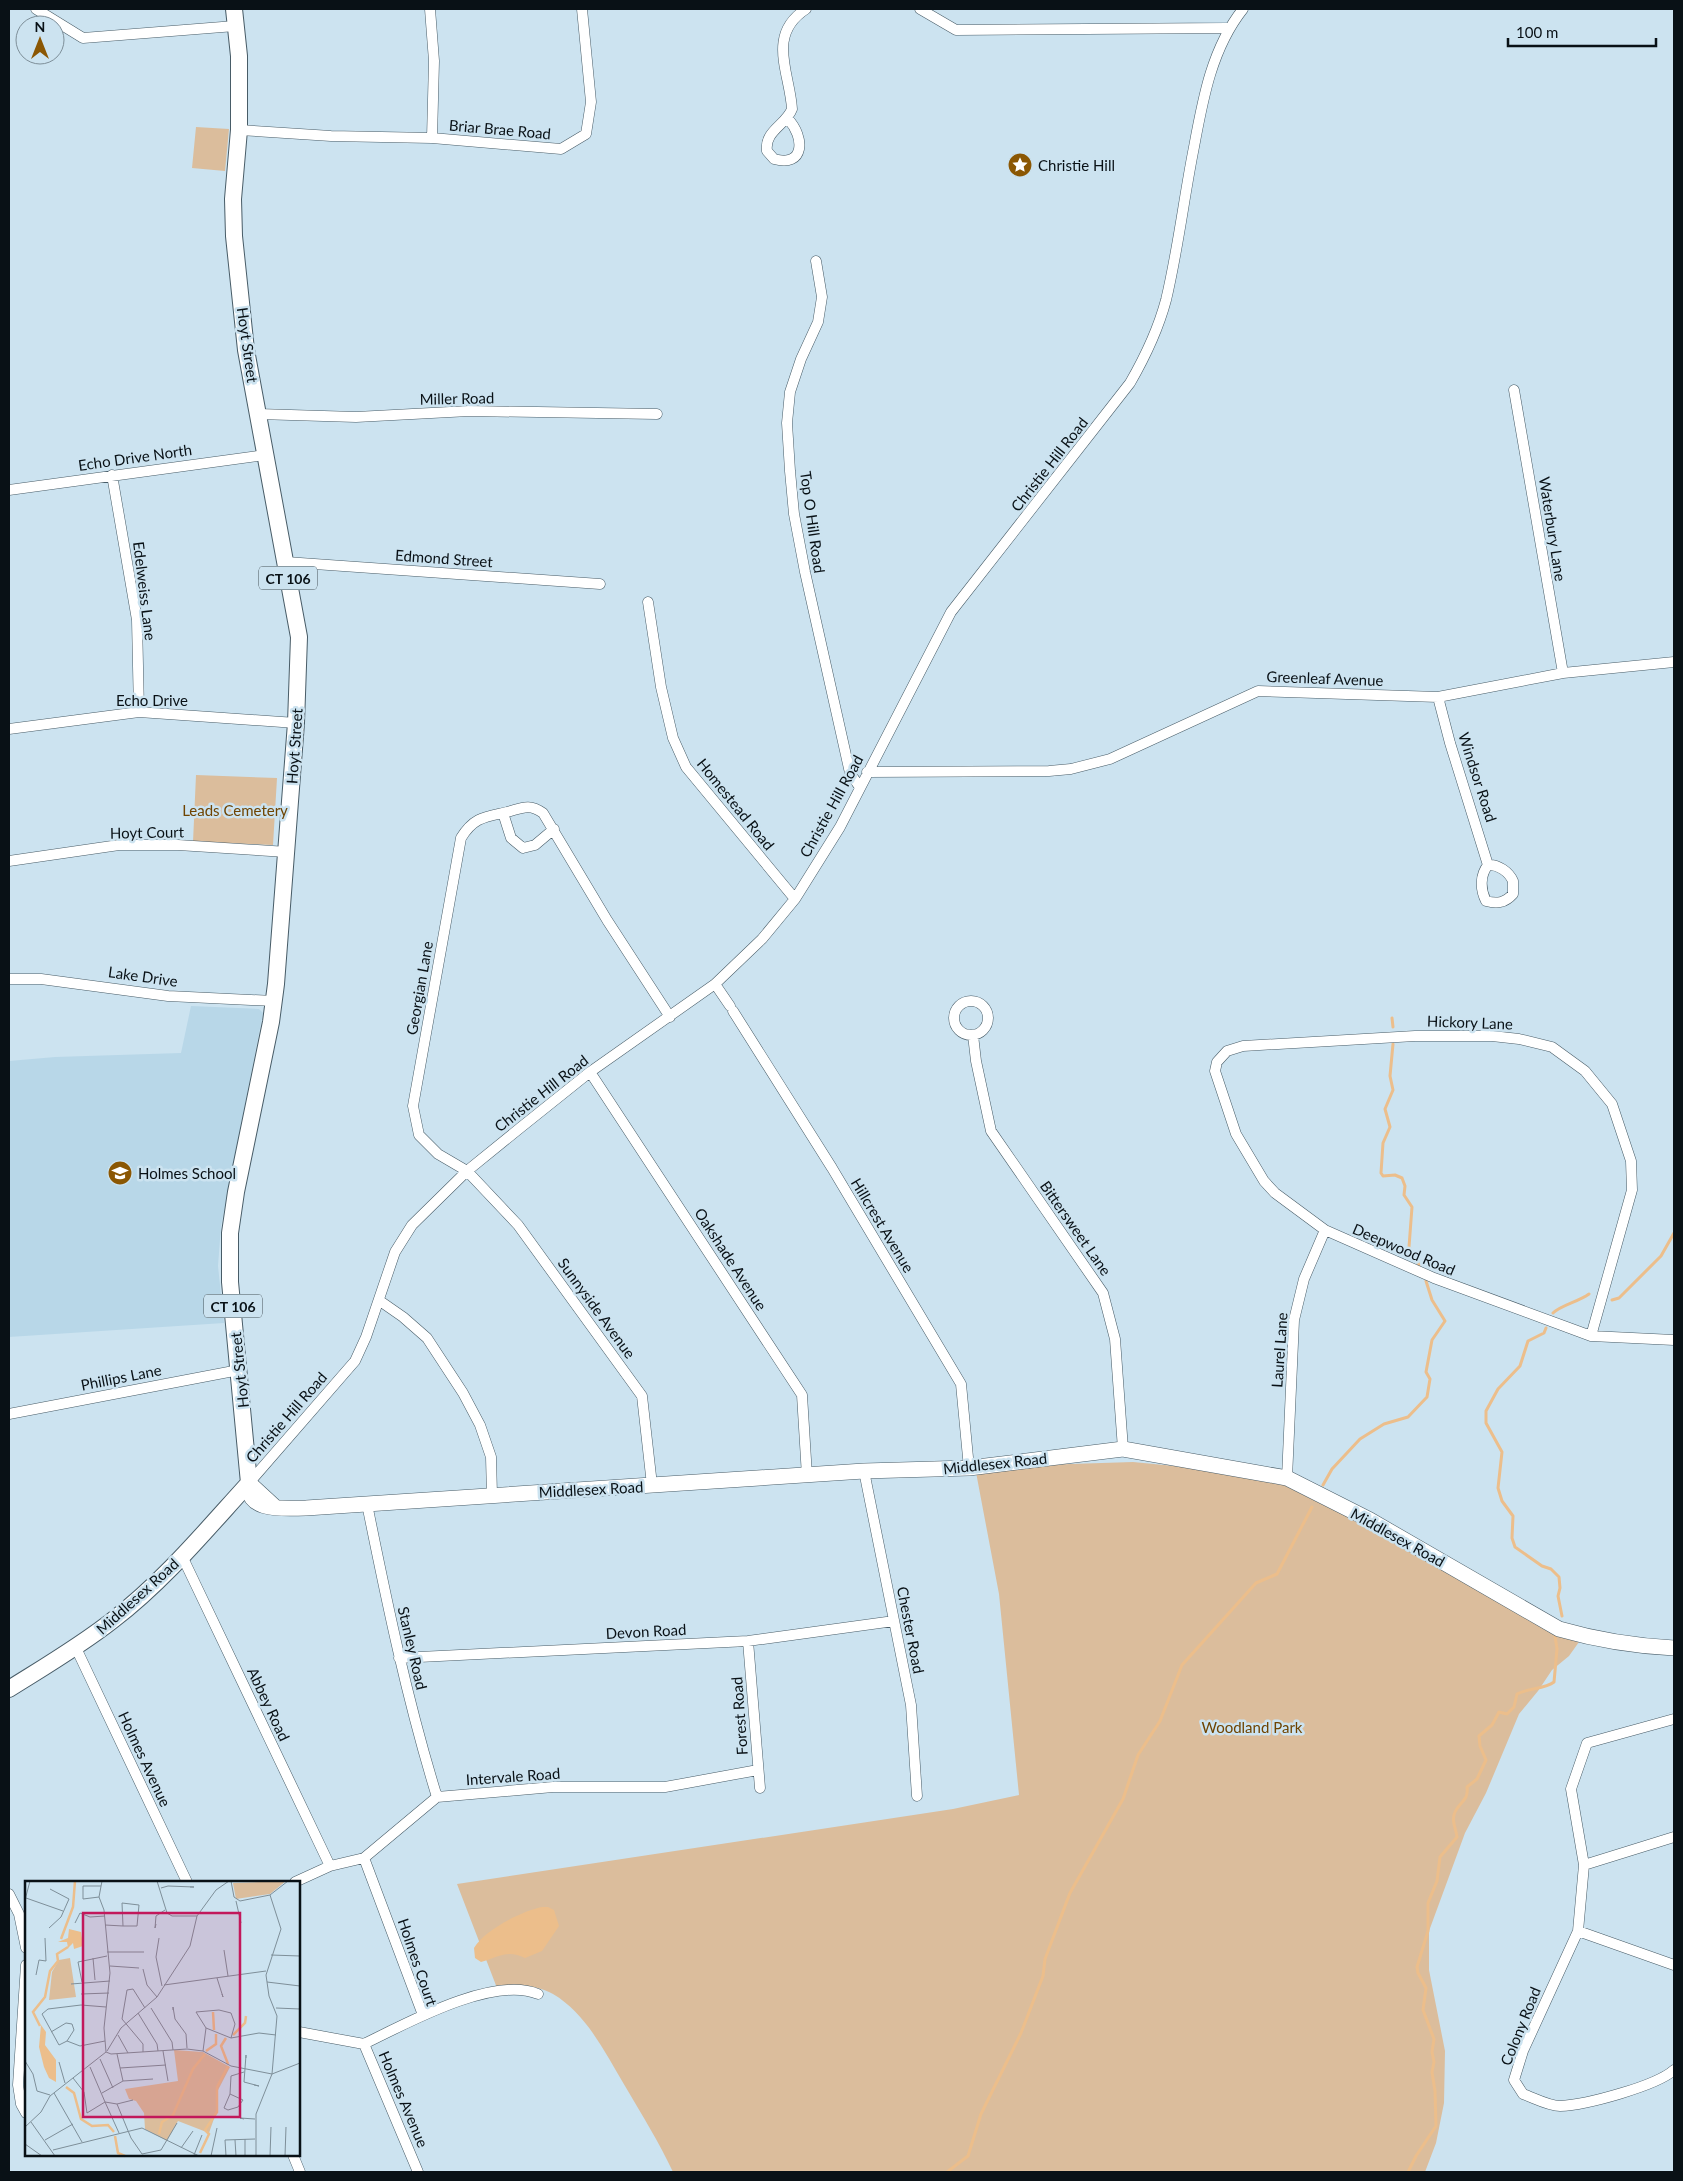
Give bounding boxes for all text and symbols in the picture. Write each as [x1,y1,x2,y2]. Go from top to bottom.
north arrow [15,15,65,65]
scale bar [1508,15,1656,47]
text: N [35,18,45,35]
text: 100 m [1516,23,1558,41]
street label: Briar Brae Road [448,116,552,142]
place icon: Christie Hill [1007,152,1033,178]
place label: Christie Hill [1038,156,1115,174]
street label: Hoyt Street [234,306,262,384]
street label: Miller Road [420,388,494,408]
street label: Christie Hill Road [1007,414,1091,514]
street label: Echo Drive North [77,440,193,474]
street label: Top O Hill Road [797,470,829,574]
street label: Waterbury Lane [1536,475,1570,583]
street label: Edelweiss Lane [130,540,160,642]
street label: Edmond Street [395,546,494,570]
road number: CT 106 [259,566,317,590]
street label: Greenleaf Avenue [1266,667,1384,689]
street label: Echo Drive [116,691,188,709]
street label: Hoyt Street [282,707,306,785]
street label: Windsor Road [1455,730,1501,824]
street label: Christie Hill Road [795,752,867,860]
street label: Homestead Road [694,755,778,853]
park label: Leads Cemetery [182,801,288,819]
street label: Hoyt Court [110,822,185,842]
street label: Georgian Lane [402,940,436,1036]
street label: Lake Drive [107,962,179,990]
street label: Hickory Lane [1427,1012,1513,1032]
street label: Christie Hill Road [491,1051,591,1135]
school or university icon: Holmes School [107,1160,133,1186]
place label: Holmes School [138,1164,236,1182]
street label: Hillcrest Avenue [848,1174,918,1276]
street label: Bittersweet Lane [1037,1177,1115,1279]
street label: Oakshade Avenue [691,1204,771,1314]
street label: Deepwood Road [1350,1219,1458,1279]
street label: Sunnyside Avenue [554,1254,640,1362]
road number: CT 106 [204,1294,262,1318]
street label: Laurel Lane [1267,1312,1291,1388]
street label: Hoyt Street [226,1331,252,1409]
street label: Phillips Lane [79,1360,163,1394]
street label: Christie Hill Road [242,1368,330,1466]
street label: Middlesex Road [942,1449,1048,1477]
street label: Middlesex Road [538,1477,644,1501]
street label: Middlesex Road [1348,1504,1448,1570]
street label: Middlesex Road [92,1554,182,1638]
street label: Chester Road [894,1585,928,1675]
street label: Stanley Road [395,1605,431,1691]
street label: Devon Road [605,1620,687,1642]
street label: Abbey Road [244,1664,294,1744]
street label: Forest Road [727,1676,751,1756]
street label: Holmes Avenue [115,1709,175,1810]
park label: Woodland Park [1201,1718,1303,1736]
street label: Intervale Road [465,1764,561,1788]
inset map [25,1881,300,2156]
street label: Holmes Court [395,1916,442,2009]
street label: Colony Road [1496,1984,1544,2068]
street label: Holmes Avenue [376,2048,432,2150]

